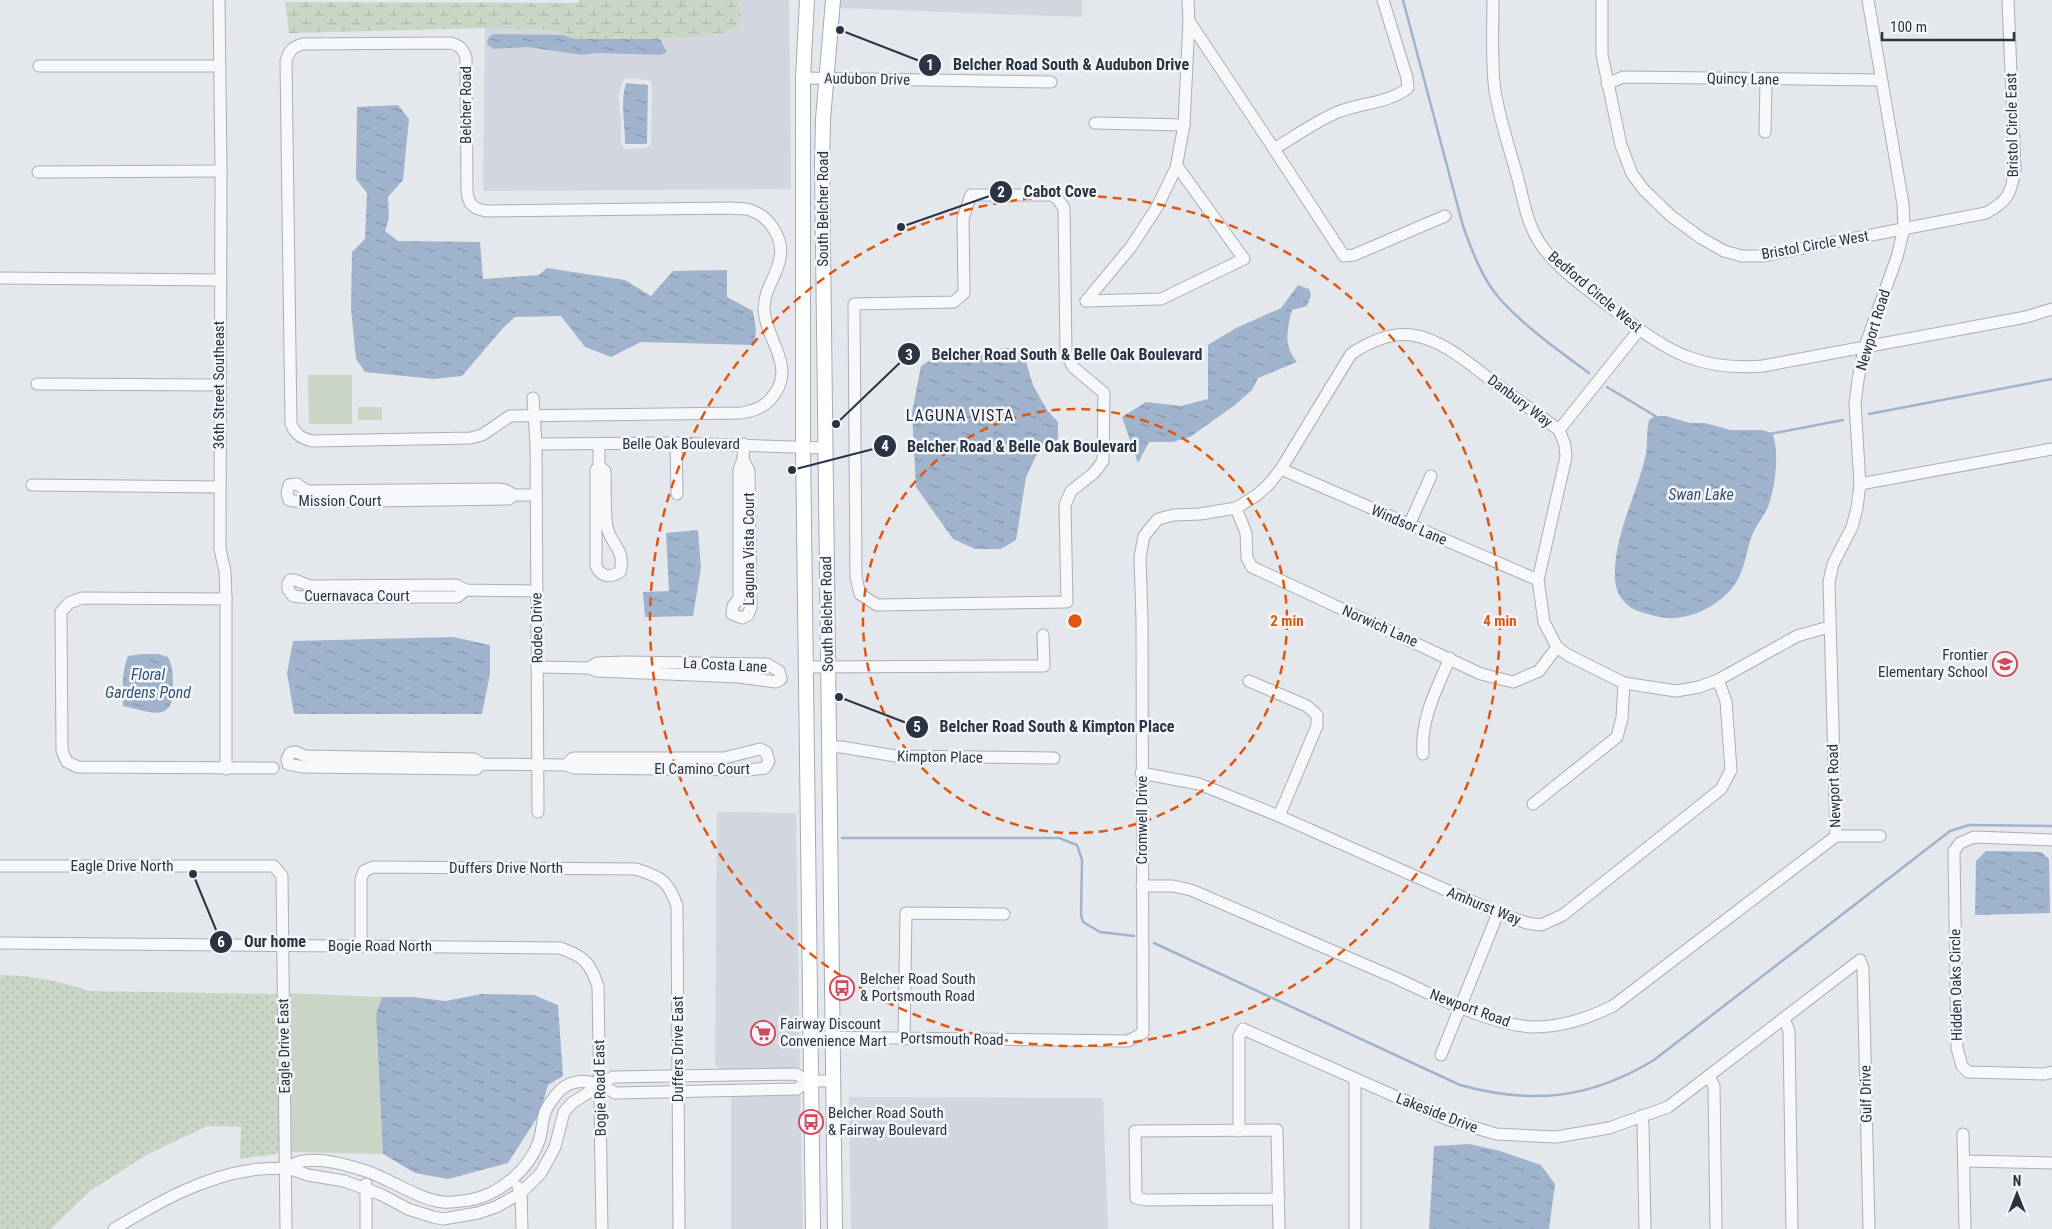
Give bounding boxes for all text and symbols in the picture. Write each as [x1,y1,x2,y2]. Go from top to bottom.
scale bar [1882,10,2014,42]
text: 100 m [1890,18,1927,36]
callout: Belcher Road South & Audubon Drive [918,49,1199,80]
text: Belcher Road South & Audubon Drive [953,55,1189,74]
text: 1 [926,56,934,74]
street label: Belcher Road [457,66,475,144]
street label: Audubon Drive [824,69,910,89]
street label: Quincy Lane [1707,69,1779,89]
street label: Bristol Circle East [2002,72,2022,178]
street label: South Belcher Road [814,151,832,267]
callout: Cabot Cove [989,176,1107,207]
text: Cabot Cove [1024,182,1097,201]
text: 2 [997,183,1005,201]
street label: Bristol Circle West [1760,227,1870,263]
street label: Bedford Circle West [1544,248,1646,336]
street label: Newport Road [1852,287,1894,373]
street label: 36th Street Southeast [210,321,228,449]
callout: Belcher Road South & Belle Oak Boulevard [897,339,1213,370]
text: Belcher Road South & Belle Oak Boulevard [931,345,1203,364]
text: 3 [905,346,913,364]
street label: Danbury Way [1484,371,1556,431]
district label: LAGUNA VISTA [906,406,1014,425]
callout: Belcher Road & Belle Oak Boulevard [872,431,1147,462]
street label: Belle Oak Boulevard [622,435,740,453]
text: 4 [881,437,889,455]
text: Belcher Road & Belle Oak Boulevard [907,437,1137,456]
water label: Swan Lake [1668,485,1734,504]
street label: Mission Court [299,492,381,510]
street label: Laguna Vista Court [740,492,758,606]
street label: Windsor Lane [1368,501,1450,549]
street label: South Belcher Road [817,556,837,672]
street label: Cuernavaca Court [304,587,410,605]
street label: Rodeo Drive [527,592,547,664]
street label: Norwich Lane [1339,601,1421,651]
centre of rings [1066,612,1084,630]
text: 2 min [1270,612,1304,630]
text: 4 min [1483,612,1517,630]
place label: Frontier Elementary School [1878,646,1988,681]
school or university icon: Frontier Elementary School [1992,651,2018,677]
street label: La Costa Lane [682,654,768,676]
water label: Floral Gardens Pond [105,665,191,702]
callout: Belcher Road South & Kimpton Place [904,711,1184,742]
text: Belcher Road South & Kimpton Place [940,717,1175,736]
text: 5 [913,718,921,736]
street label: Newport Road [1824,744,1844,828]
street label: Kimpton Place [897,747,983,767]
street label: El Camino Court [654,760,750,778]
street label: Cromwell Drive [1133,776,1151,864]
street label: Eagle Drive North [71,857,173,875]
street label: Duffers Drive North [449,859,563,877]
street label: Amhurst Way [1444,883,1524,929]
callout: Our home [209,926,316,957]
street label: Hidden Oaks Circle [1946,929,1966,1041]
text: Our home [244,932,306,951]
text: 6 [217,933,225,951]
street label: Bogie Road North [328,937,432,955]
place label: Belcher Road South & Portsmouth Road [860,970,976,1005]
bus stop icon: Belcher Road South & Portsmouth Road [829,975,855,1001]
street label: Newport Road [1427,985,1513,1031]
street label: Duffers Drive East [669,996,687,1102]
street label: Eagle Drive East [274,998,294,1094]
place label: Fairway Discount Convenience Mart [780,1015,887,1050]
supermarket icon: Fairway Discount Convenience Mart [750,1020,776,1046]
street label: Portsmouth Road [900,1029,1004,1049]
street label: Bogie Road East [590,1040,610,1136]
street label: Gulf Drive [1856,1065,1876,1123]
street label: Lakeside Drive [1394,1089,1480,1137]
place label: Belcher Road South & Fairway Boulevard [828,1104,947,1139]
bus stop icon: Belcher Road South & Fairway Boulevard [798,1109,824,1135]
north arrow [1992,1169,2042,1219]
text: N [2013,1173,2021,1189]

